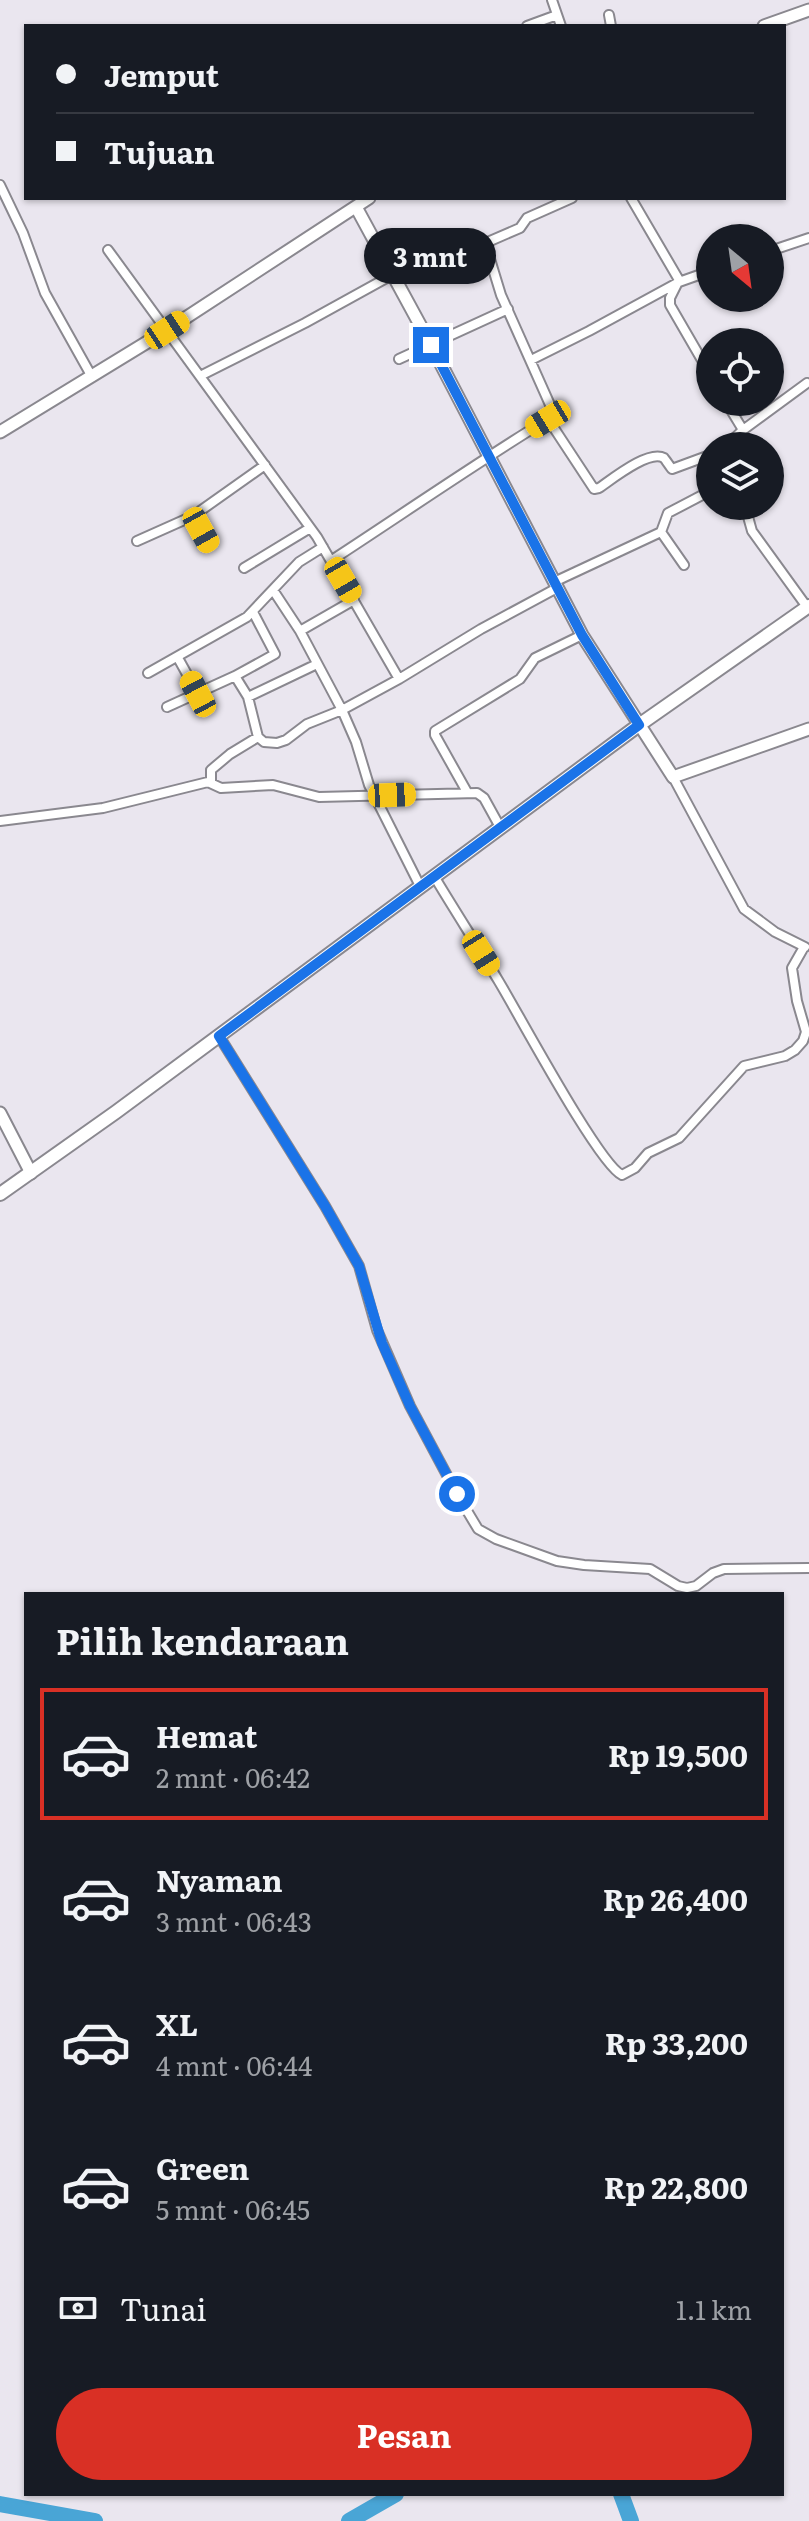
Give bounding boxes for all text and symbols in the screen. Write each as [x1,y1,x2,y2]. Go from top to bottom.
text: Jemput [104,52,219,96]
text: Tujuan [104,129,215,173]
north arrow [696,224,784,312]
map controls [696,224,784,520]
callout: 3 mnt [365,229,497,285]
text: 3 mnt [393,236,467,275]
car [140,307,194,353]
route end [413,327,449,363]
button: locate [696,328,784,416]
car [521,396,575,442]
button: layers [696,432,784,520]
car [179,503,223,557]
car [321,553,365,607]
car [176,667,220,721]
car [368,782,416,808]
car [458,926,504,980]
route start [439,1476,475,1512]
text: Pilih kendaraan [56,1613,349,1666]
text: Hemat [156,1713,257,1757]
icon: car [60,1718,132,1790]
text: Rp 19,500 [608,1732,748,1776]
text: 2 mnt · 06:42 [156,1757,310,1796]
text: Nyaman [156,1857,283,1901]
icon: car [60,1862,132,1934]
text: Rp 26,400 [603,1876,748,1920]
text: 3 mnt · 06:43 [156,1901,312,1940]
text: XL [156,2001,198,2045]
icon: car [60,2006,132,2078]
text: Rp 33,200 [605,2020,748,2064]
text: 4 mnt · 06:44 [156,2045,312,2084]
text: Green [156,2145,249,2189]
icon: car [60,2150,132,2222]
text: Rp 22,800 [604,2164,748,2208]
text: 5 mnt · 06:45 [156,2189,310,2228]
icon: cash [56,2286,100,2330]
text: Tunai [120,2286,207,2330]
text: 1.1 km [676,2289,752,2328]
button: Pesan [56,2388,752,2480]

